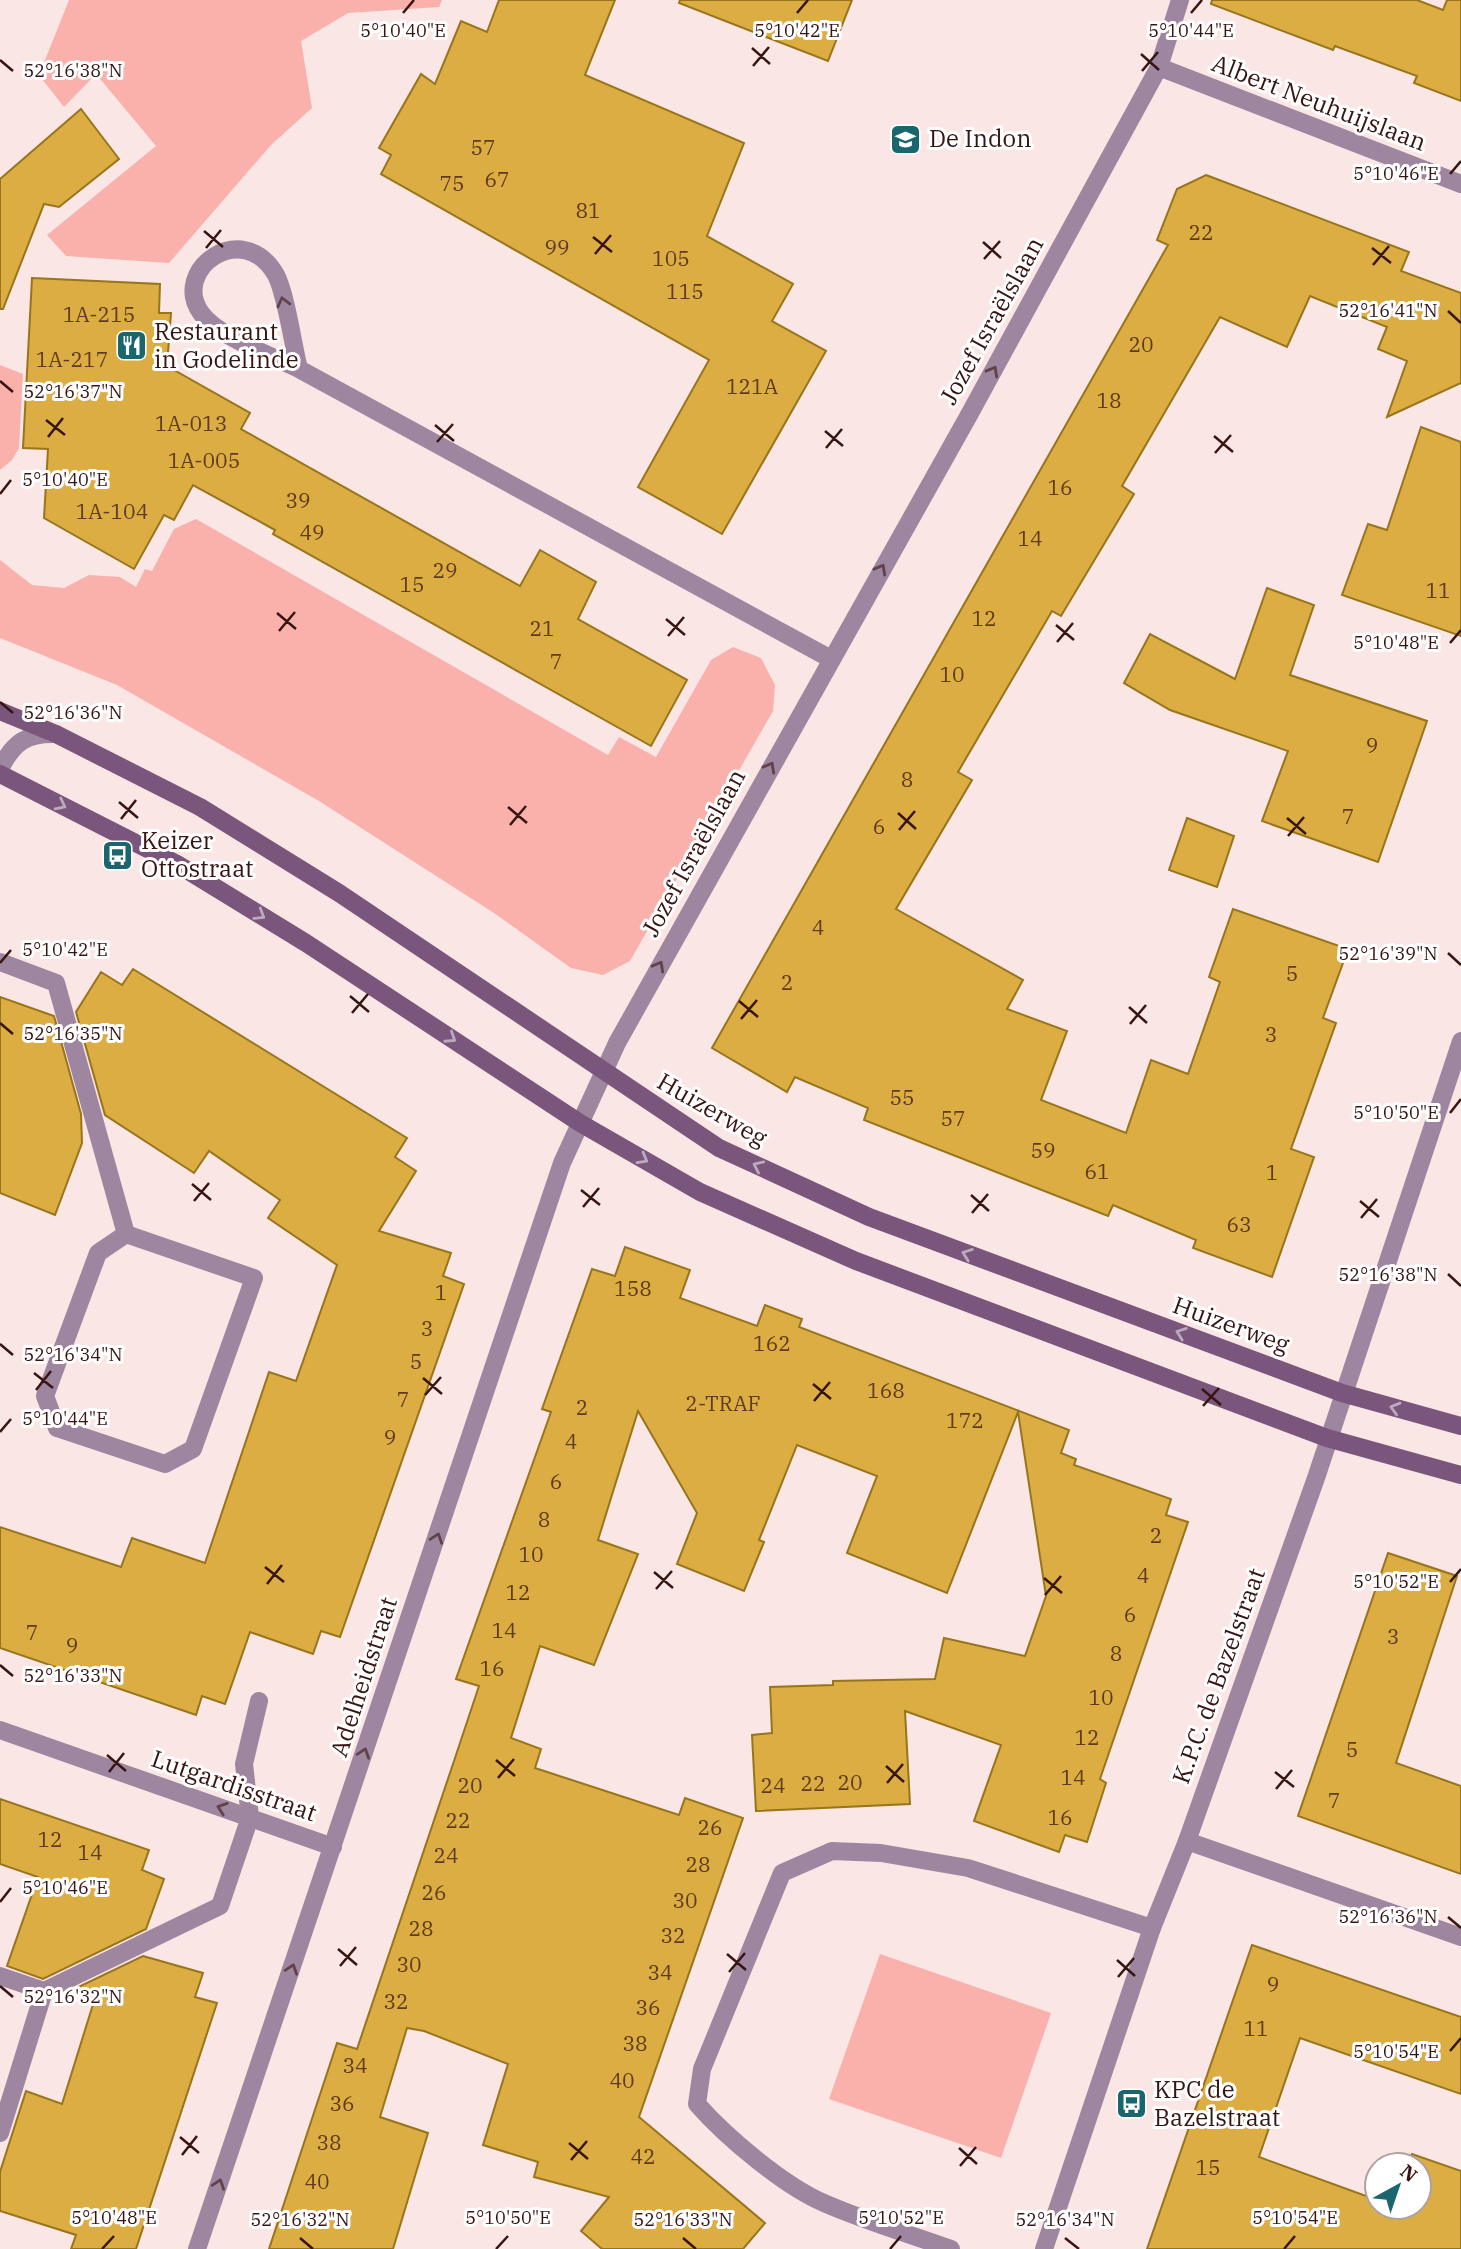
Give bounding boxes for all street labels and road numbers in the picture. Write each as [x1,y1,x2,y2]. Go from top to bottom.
street label: Albert Neuhuijslaan [1208,46,1431,158]
street label: Jozef Israëlslaan [932,231,1050,410]
street label: Jozef Israëlslaan [634,763,752,942]
street label: Huizerweg [652,1065,773,1153]
street label: Huizerweg [1169,1288,1294,1360]
street label: K.P.C. de Bazelstraat [1164,1563,1272,1788]
street label: Adelheidstraat [322,1593,404,1761]
street label: Lutgardisstraat [147,1742,321,1828]

